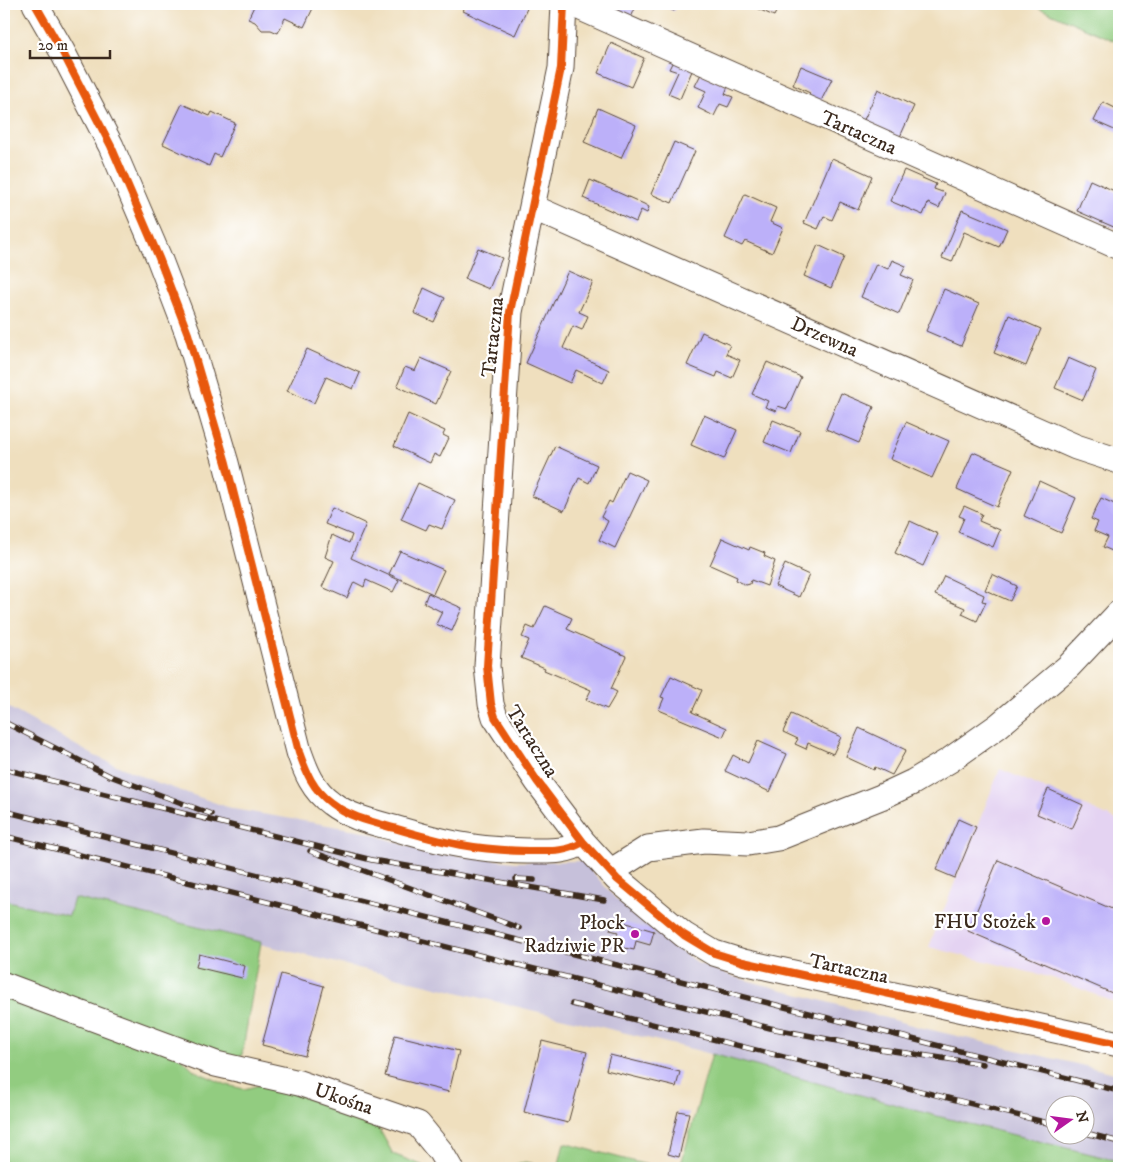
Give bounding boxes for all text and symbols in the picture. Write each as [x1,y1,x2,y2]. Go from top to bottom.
scale bar [30,28,110,60]
text: 20 m [38,36,68,55]
street label: Tartaczna [817,106,901,161]
street label: Tartaczna [477,295,510,378]
street label: Drzewna [787,312,862,363]
street label: Tartaczna [500,701,564,783]
place label: FHU Stożek [934,910,1036,935]
place label: Płock Radziwie PR [524,911,625,959]
marker: FHU Stożek [1040,915,1052,927]
marker: Płock Radziwie PR [629,928,641,940]
street label: Tartaczna [807,949,891,990]
street label: Ukośna [311,1078,377,1121]
north arrow [1046,1094,1096,1144]
text: N [1072,1109,1092,1125]

